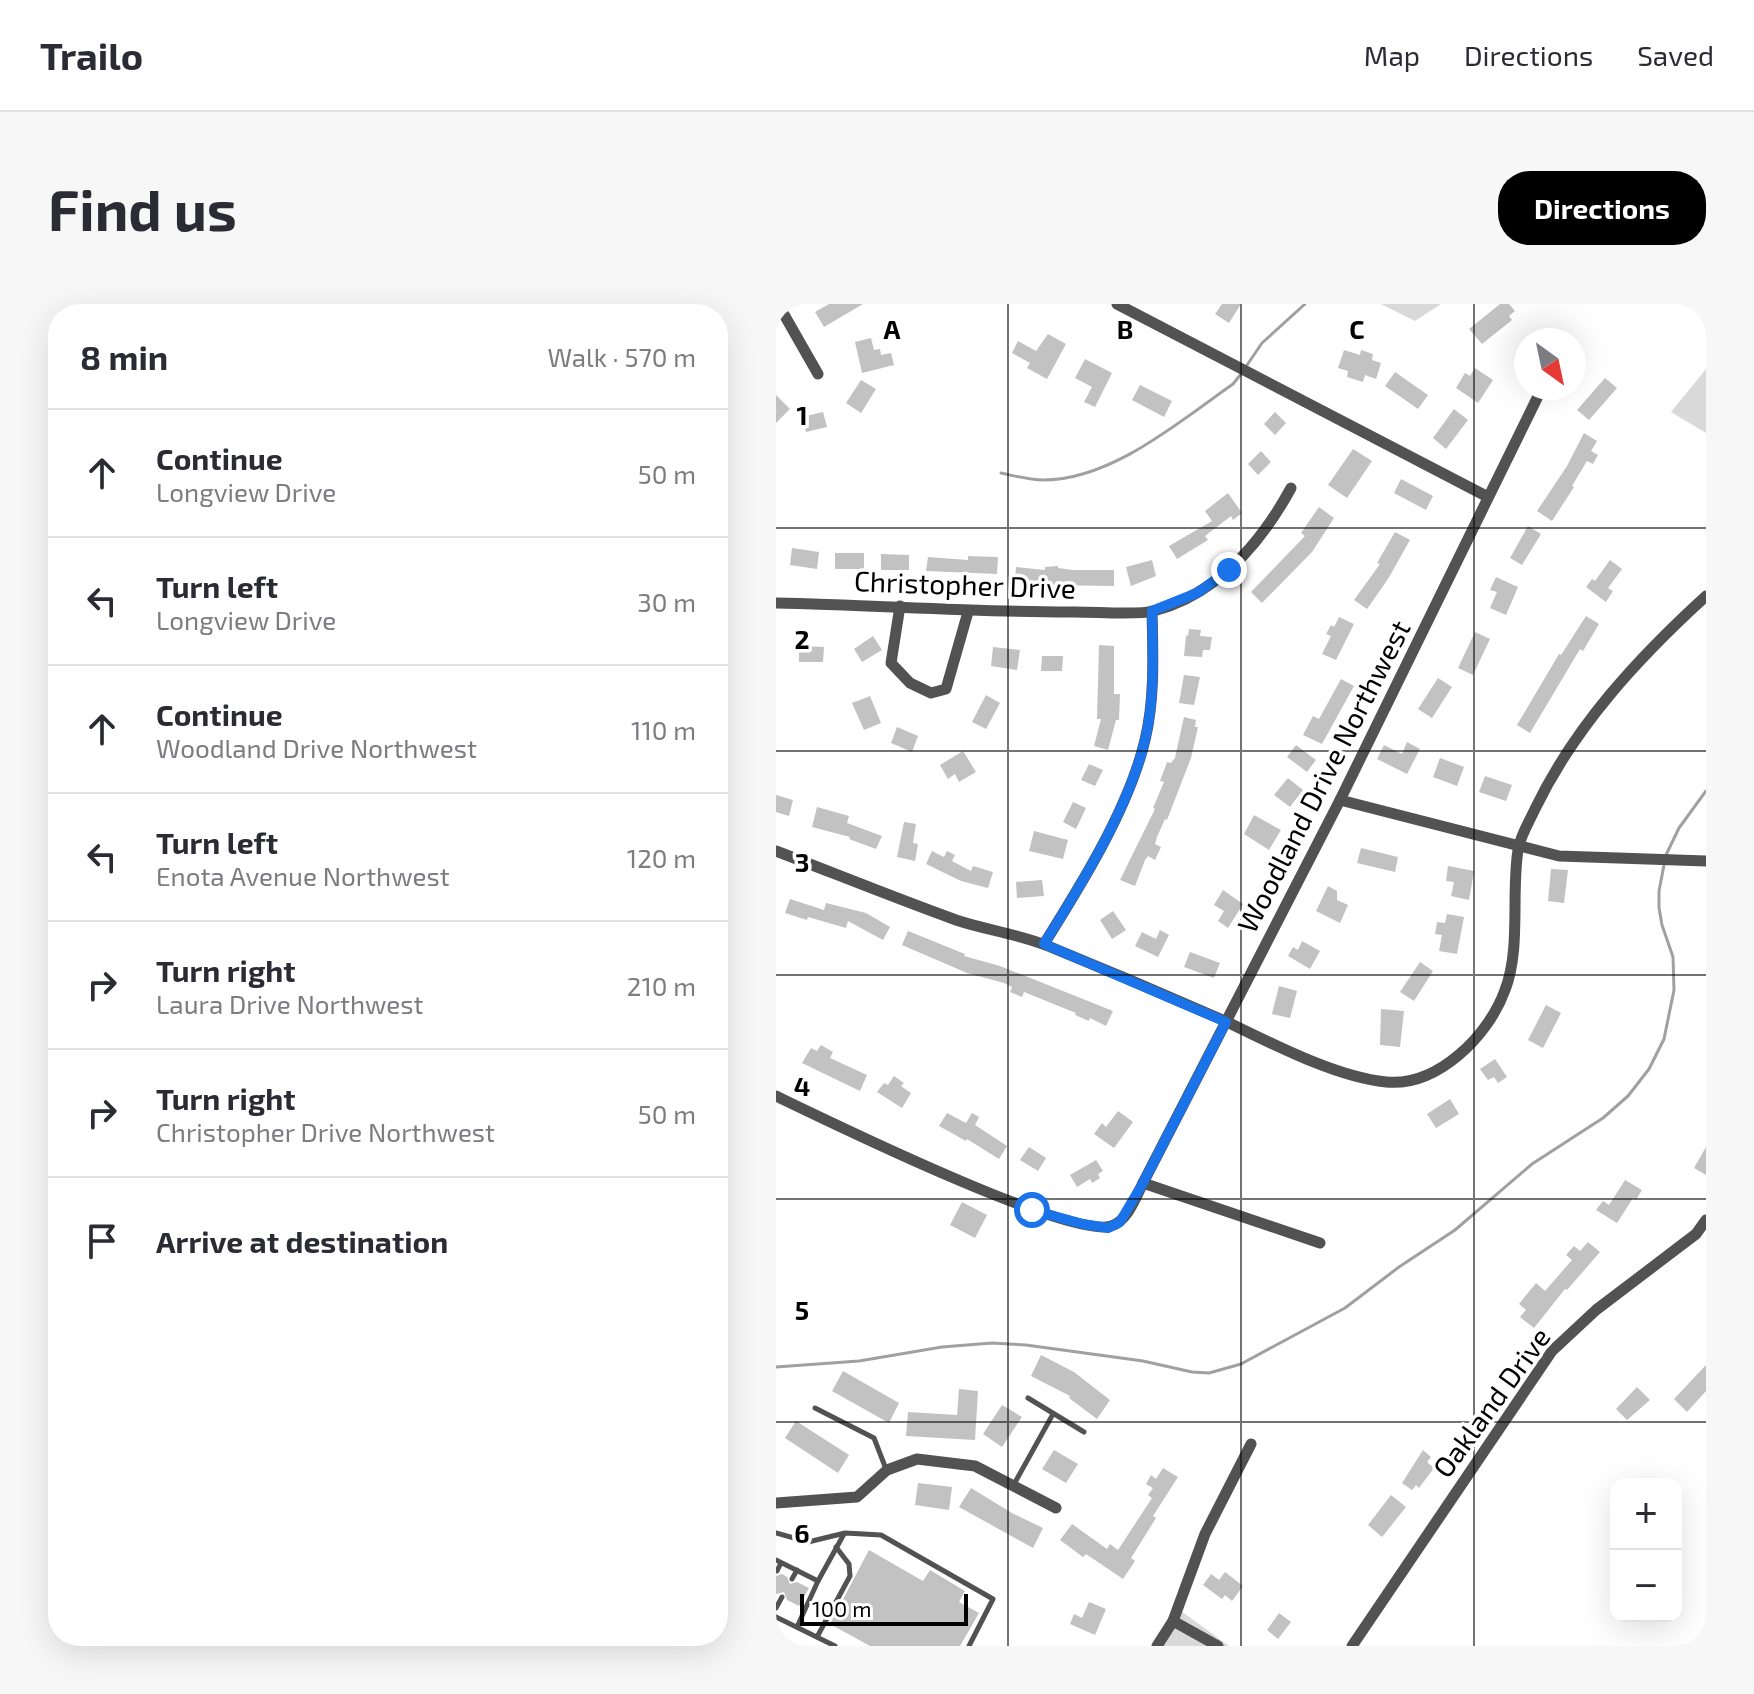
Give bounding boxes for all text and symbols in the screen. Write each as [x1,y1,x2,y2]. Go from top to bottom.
text: Trailo [40,32,143,78]
text: Map [1364,38,1420,72]
text: Directions [1464,38,1593,72]
text: Saved [1637,38,1714,72]
button: Directions [1498,171,1706,245]
text: Find us [48,175,237,242]
text: A [884,313,901,344]
text: B [1117,313,1133,344]
text: C [1349,313,1365,344]
north arrow [1514,328,1586,400]
text: 8 min [80,336,168,377]
text: Walk · 570 m [547,341,696,372]
text: 1 [796,399,808,430]
text: Continue [156,440,283,476]
icon: ahead [80,451,124,495]
text: 50 m [638,458,696,489]
text: Longview Drive [156,476,336,507]
route end [1211,552,1247,588]
street label: Christopher Drive [853,563,1077,605]
text: Turn left [156,568,278,604]
icon: left [80,579,124,623]
text: 30 m [637,586,696,617]
text: Longview Drive [156,604,336,635]
street label: Woodland Drive Northwest [1229,614,1417,938]
text: 2 [794,623,810,654]
text: Continue [156,696,283,732]
icon: ahead [80,707,124,751]
text: 110 m [631,714,696,745]
text: Woodland Drive Northwest [156,732,477,763]
text: Turn left [156,824,278,860]
icon: left [80,835,124,879]
text: 120 m [627,842,696,873]
text: 3 [795,846,809,877]
text: Enota Avenue Northwest [156,860,450,891]
text: Turn right [156,952,296,988]
icon: right [80,963,124,1007]
text: 210 m [627,970,696,1001]
text: Laura Drive Northwest [156,988,423,1019]
text: 4 [794,1070,810,1101]
text: Turn right [156,1080,296,1116]
icon: right [80,1091,124,1135]
text: 50 m [638,1098,696,1129]
text: Christopher Drive Northwest [156,1116,495,1147]
route start [1014,1192,1050,1228]
icon: arrive [80,1219,124,1263]
text: Arrive at destination [156,1223,448,1259]
text: 5 [795,1294,809,1325]
street label: Oakland Drive [1425,1320,1557,1484]
map controls [1610,1478,1682,1622]
button: + [1610,1478,1682,1550]
text: 6 [794,1517,810,1548]
button: − [1610,1550,1682,1622]
scale bar [800,1590,968,1626]
text: 100 m [812,1595,871,1621]

